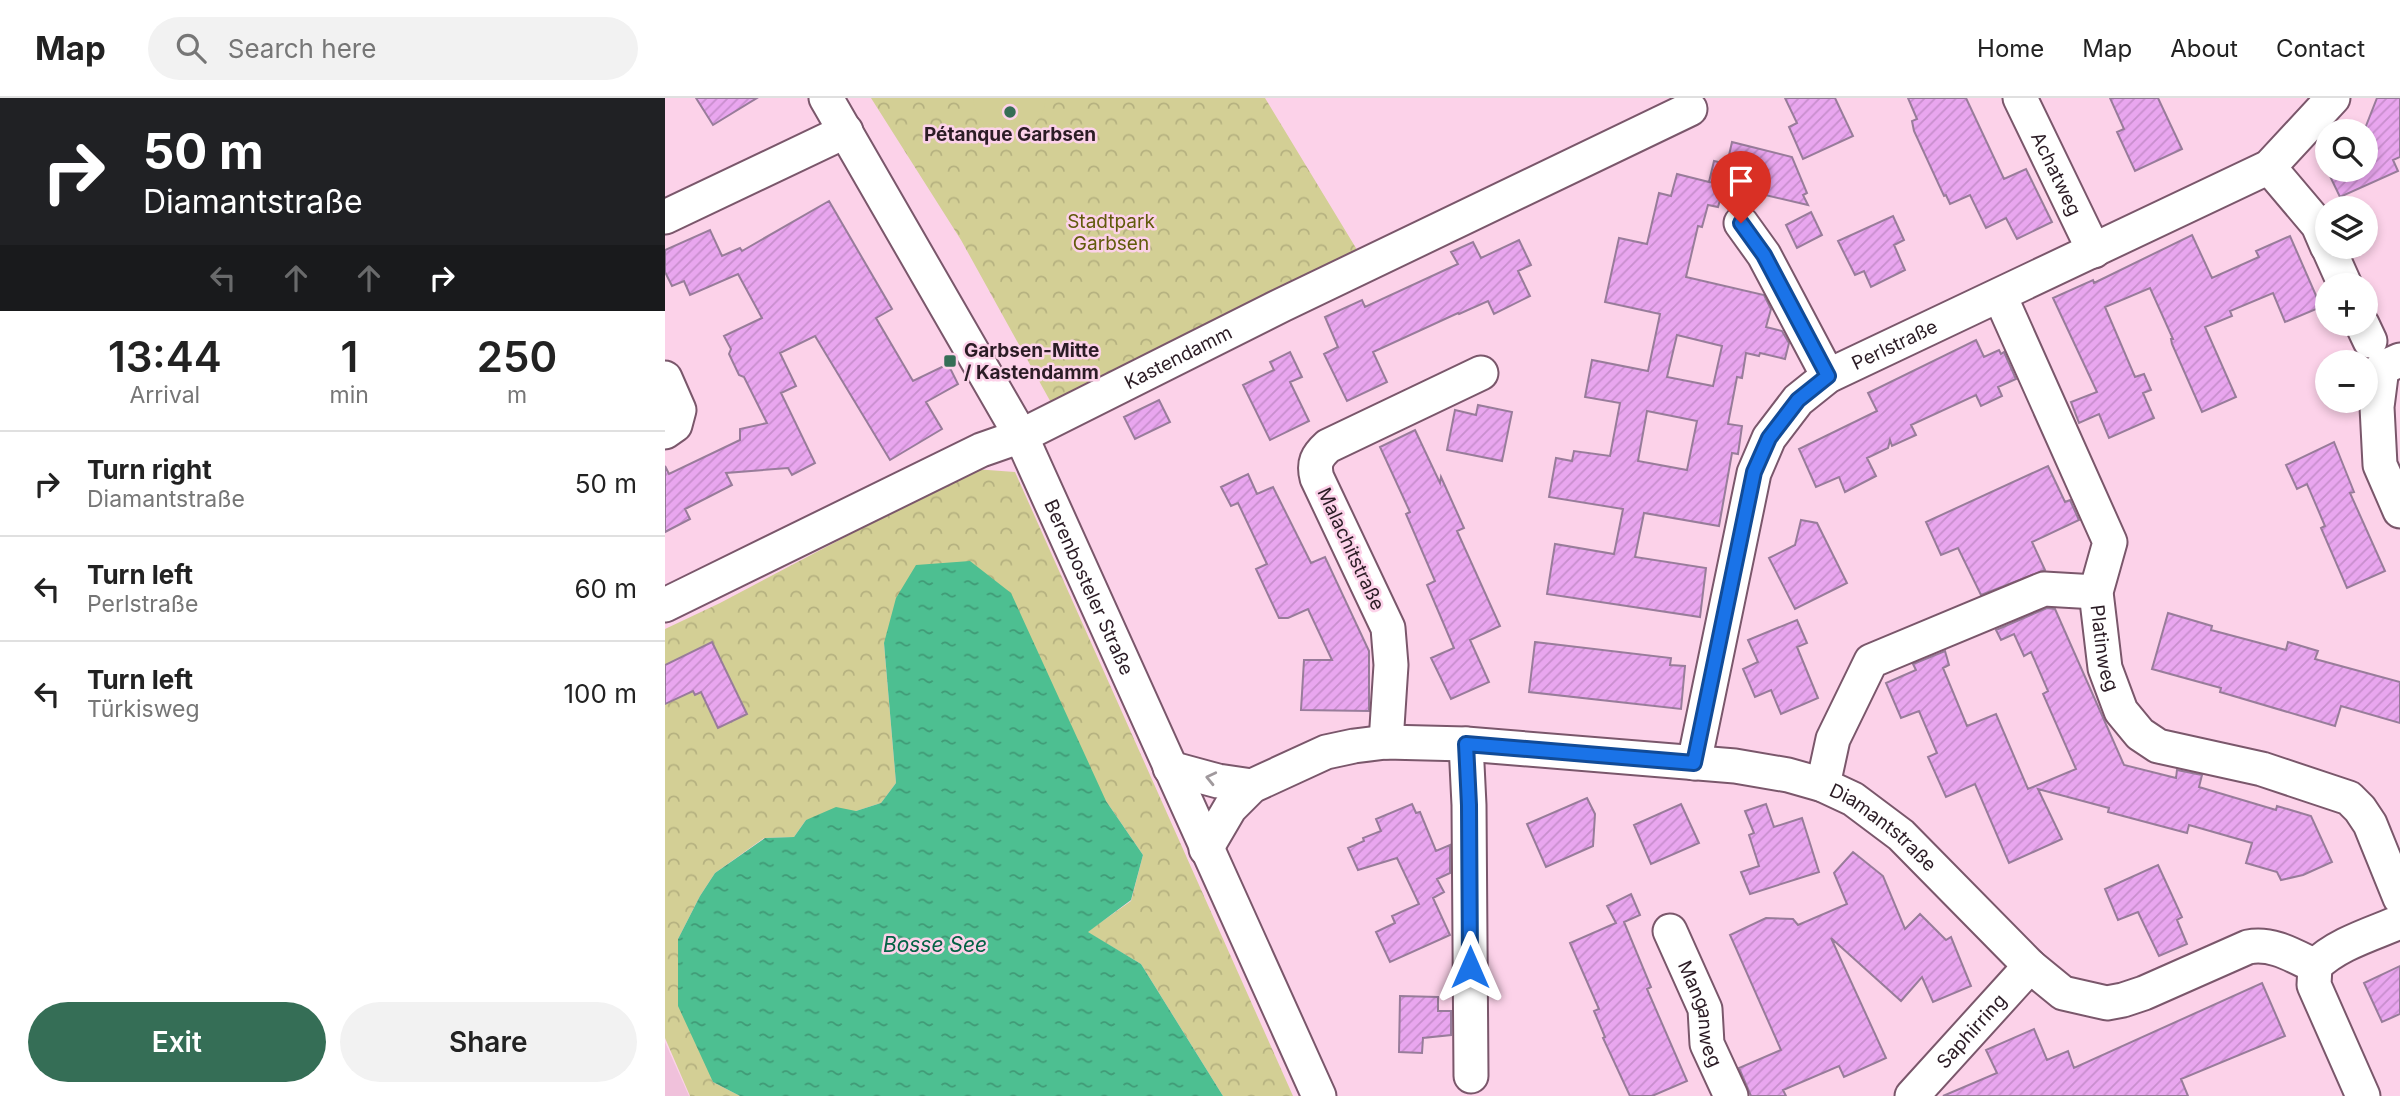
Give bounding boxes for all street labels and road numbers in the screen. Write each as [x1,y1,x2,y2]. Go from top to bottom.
street label: Achatweg [2027,128,2087,219]
street label: Perlstraße [1848,314,1941,375]
street label: Kastendamm [1120,321,1236,394]
street label: Malachitstraße [1313,484,1389,614]
street label: Berenbosteler Straße [1040,496,1139,678]
street label: Platinweg [2086,603,2124,694]
street label: Diamantstraße [1826,778,1942,876]
street label: Manganweg [1673,957,1727,1070]
street label: Saphirring [1931,989,2011,1073]

